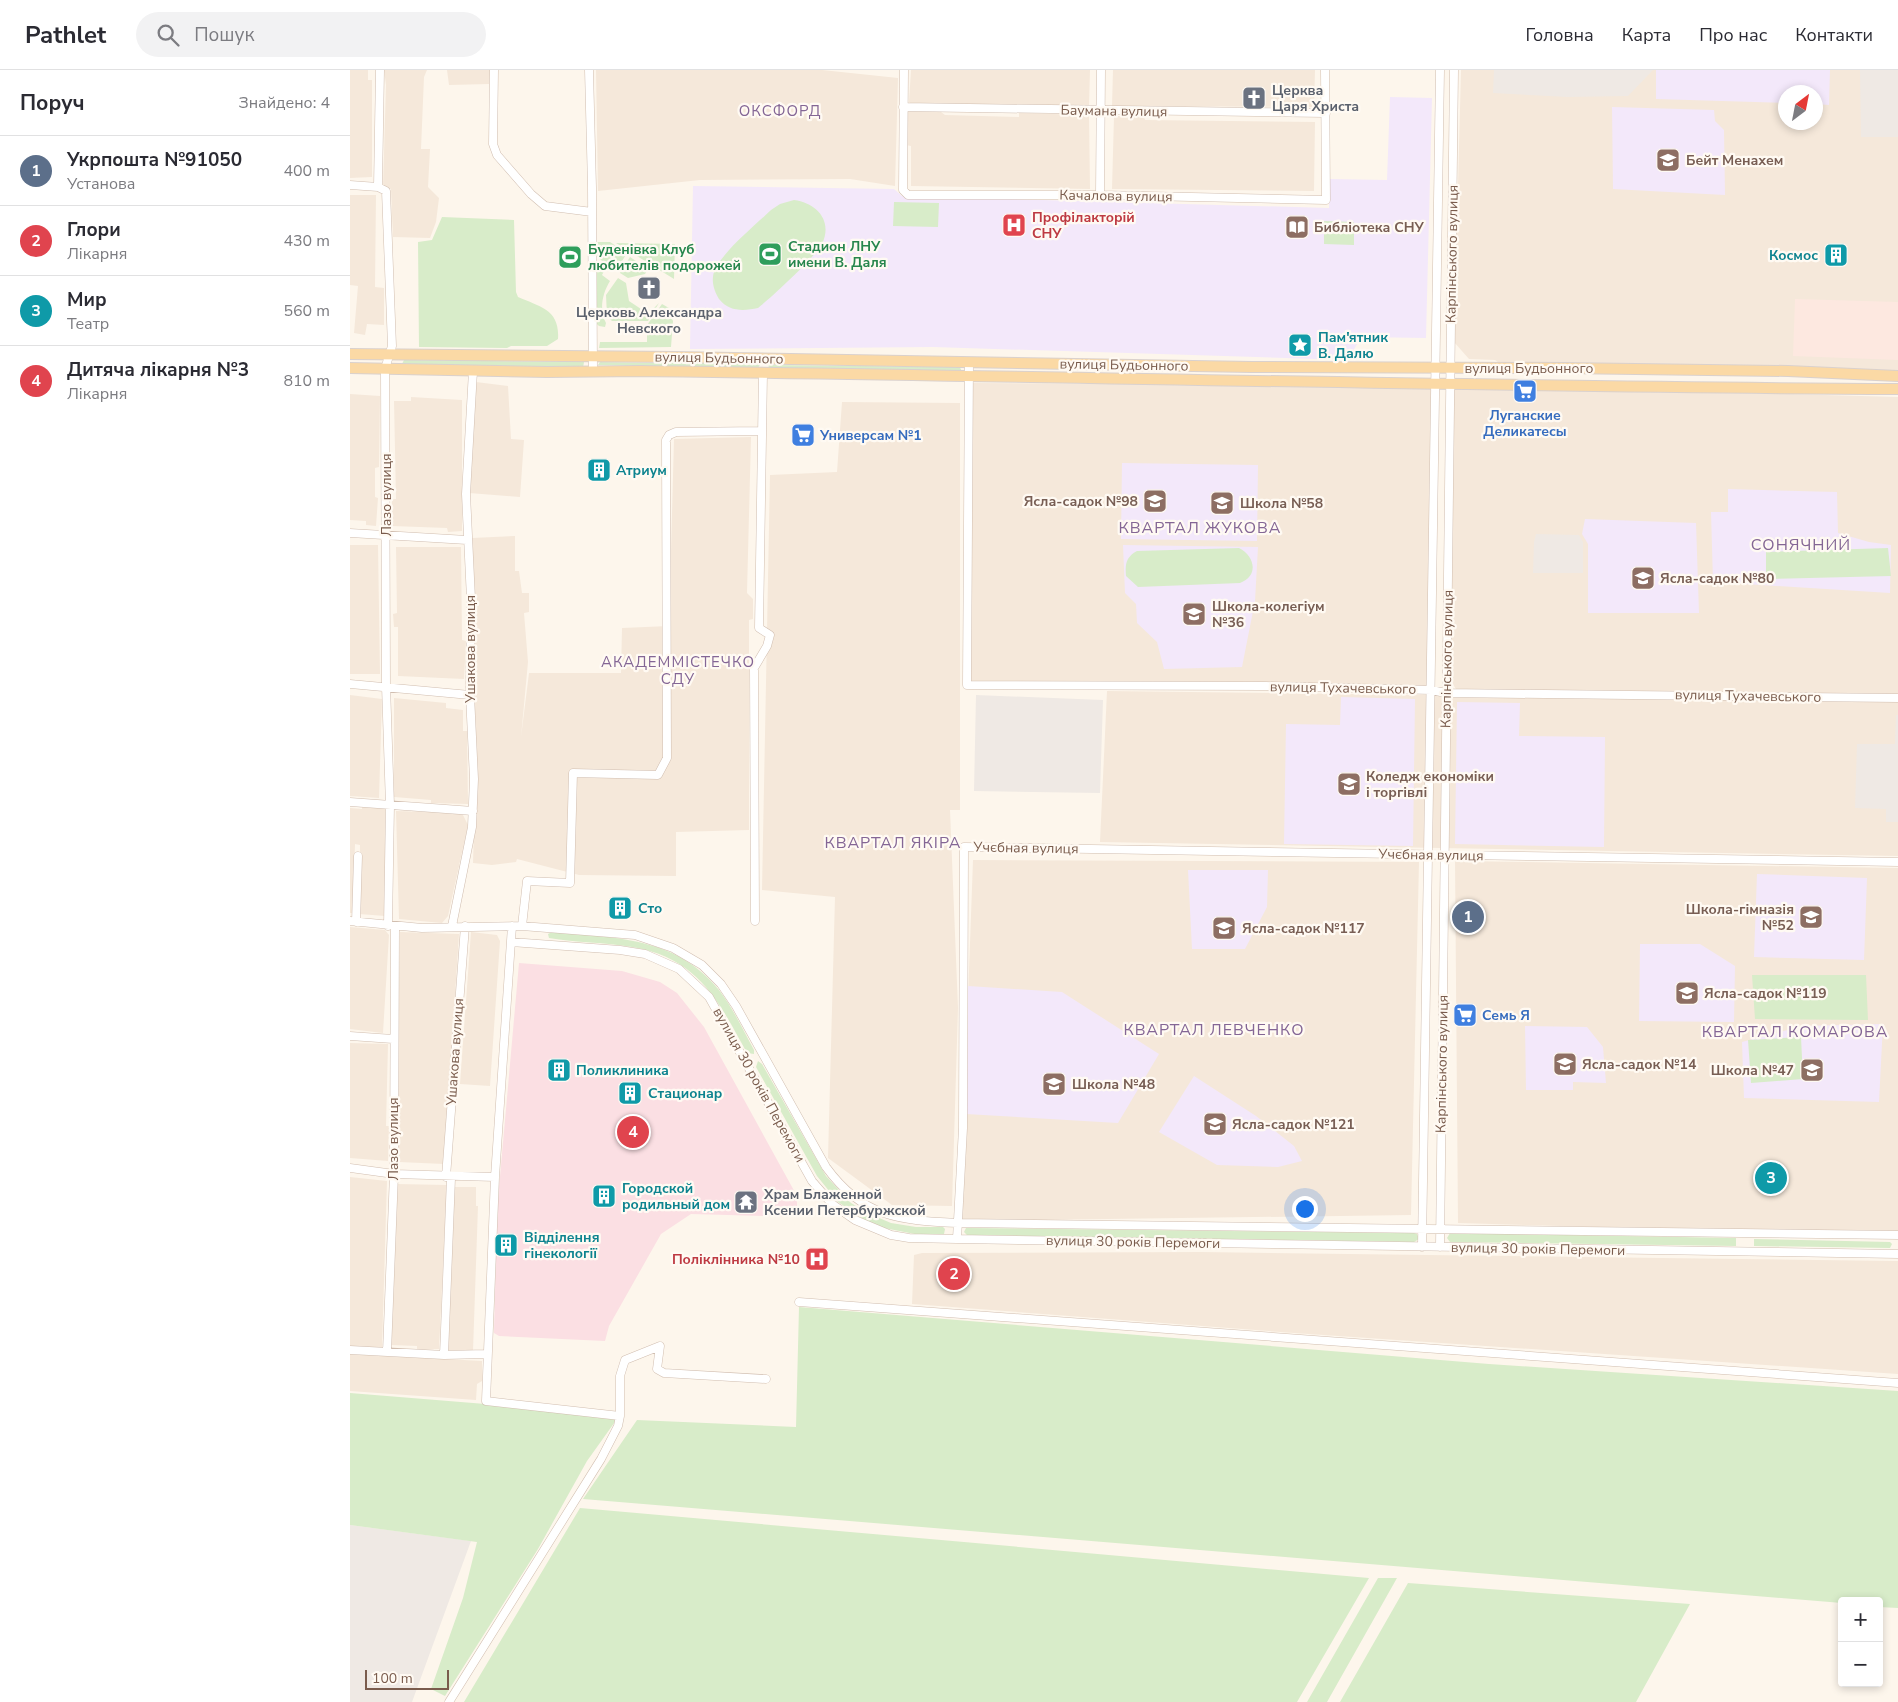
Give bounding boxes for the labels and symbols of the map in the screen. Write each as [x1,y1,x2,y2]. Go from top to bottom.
place label: Церква Царя Христа [1272,81,1359,116]
church icon: Церква Царя Христа [1241,85,1267,111]
north arrow [1778,85,1823,130]
district label: ОКСФОРД [739,101,821,121]
street label: Баумана вулиця [1060,101,1168,121]
school or university icon: Бейт Менахем [1655,147,1681,173]
place label: Бейт Менахем [1686,151,1783,170]
street label: Карпінського вулиця [1441,185,1463,323]
street label: Качалова вулиця [1059,186,1173,206]
place label: Профілакторій СНУ [1032,208,1135,243]
hospital icon: Профілакторій СНУ [1001,212,1027,238]
library icon: Библіотека СНУ [1284,214,1310,240]
place label: Библіотека СНУ [1314,218,1425,237]
place label: Стадион ЛНУ имени В. Даля [788,237,887,272]
place label: Буденівка Клуб любителів подорожей [588,240,741,275]
sports icon: Стадион ЛНУ имени В. Даля [757,241,783,267]
building icon: Космос [1823,242,1849,268]
sports icon: Буденівка Клуб любителів подорожей [557,244,583,270]
place label: Космос [1769,246,1818,265]
church icon: Церковь Александра Невского [636,275,662,301]
place label: Церковь Александра Невского [576,303,722,338]
place label: Пам'ятник В. Далю [1318,328,1388,363]
place icon: Пам'ятник В. Далю [1287,332,1313,358]
street label: вулиця Будьонного [654,347,784,369]
street label: вулиця Будьонного [1059,354,1189,376]
street label: вулиця Будьонного [1465,359,1593,378]
supermarket icon: Луганские Деликатесы [1512,378,1538,404]
place label: Луганские Деликатесы [1483,406,1567,441]
supermarket icon: Универсам №1 [790,422,816,448]
place label: Универсам №1 [819,426,922,445]
street label: Лазо вулиця [377,453,396,537]
building icon: Атриум [586,457,612,483]
place label: Атриум [616,461,667,480]
school or university icon: Ясла-садок №98 [1142,488,1168,514]
school or university icon: Школа №58 [1209,490,1235,516]
place label: Ясла-садок №98 [1024,492,1138,511]
place label: Школа №58 [1240,494,1323,513]
district label: КВАРТАЛ ЖУКОВА [1119,517,1281,539]
district label: СОНЯЧНИЙ [1751,534,1851,556]
school or university icon: Ясла-садок №80 [1630,565,1656,591]
place label: Ясла-садок №80 [1660,569,1774,588]
street label: Карпінського вулиця [1436,590,1458,728]
street label: Ушакова вулиця [461,595,480,704]
place label: Школа-колегіум №36 [1212,597,1325,632]
school or university icon: Школа-колегіум №36 [1181,601,1207,627]
district label: АКАДЕММІСТЕЧКО СДУ [601,652,755,689]
street label: вулиця Тухачевського [1270,677,1416,699]
street label: вулиця Тухачевського [1675,685,1821,707]
place label: Коледж економіки і торгівлі [1366,767,1494,802]
school or university icon: Коледж економіки і торгівлі [1336,771,1362,797]
district label: КВАРТАЛ ЯКІРА [824,832,962,854]
street label: Учєбная вулиця [972,838,1079,858]
street label: Учєбная вулиця [1377,845,1484,865]
building icon: Сто [607,895,633,921]
pin: 1 [1452,898,1484,936]
place label: Сто [638,899,662,918]
place label: Школа-гімназія №52 [1686,900,1794,935]
school or university icon: Школа-гімназія №52 [1798,904,1824,930]
school or university icon: Ясла-садок №117 [1211,915,1237,941]
place label: Ясла-садок №117 [1242,919,1365,938]
school or university icon: Ясла-садок №119 [1674,980,1700,1006]
place label: Ясла-садок №119 [1704,984,1827,1003]
street label: Карпінського вулиця [1431,995,1453,1133]
street label: Ушакова вулиця [442,998,468,1107]
supermarket icon: Семь Я [1452,1002,1478,1028]
street label: вулиця 30 років Перемоги [708,1004,810,1166]
place label: Семь Я [1482,1006,1530,1025]
district label: КВАРТАЛ ЛЕВЧЕНКО [1123,1019,1305,1041]
district label: КВАРТАЛ КОМАРОВА [1702,1021,1888,1043]
school or university icon: Ясла-садок №14 [1552,1051,1578,1077]
place label: Ясла-садок №14 [1582,1055,1697,1074]
building icon: Поликлиника [546,1057,572,1083]
school or university icon: Школа №47 [1799,1057,1825,1083]
place label: Поликлиника [576,1061,669,1080]
place label: Школа №47 [1711,1061,1794,1080]
school or university icon: Школа №48 [1041,1071,1067,1097]
place label: Школа №48 [1072,1075,1155,1094]
building icon: Стационар [617,1080,643,1106]
place label: Стационар [648,1084,722,1103]
street label: Лазо вулиця [384,1097,403,1181]
school or university icon: Ясла-садок №121 [1202,1111,1228,1137]
pin: 4 [617,1113,649,1151]
place label: Ясла-садок №121 [1232,1115,1355,1134]
pin: 3 [1755,1159,1787,1197]
place label: Городской родильный дом [622,1179,730,1214]
building icon: Городской родильный дом [591,1183,617,1209]
place label: Храм Блаженной Ксении Петербуржской [763,1185,926,1220]
temple icon: Храм Блаженной Ксении Петербуржской [733,1189,759,1215]
your location [1292,1196,1318,1222]
place label: Відділення гінекології [524,1228,600,1263]
street label: вулиця 30 років Перемоги [1046,1231,1220,1253]
building icon: Відділення гінекології [493,1232,519,1258]
street label: вулиця 30 років Перемоги [1451,1238,1625,1260]
hospital icon: Поліклінника №10 [804,1246,830,1272]
place label: Поліклінника №10 [672,1250,800,1269]
pin: 2 [938,1255,970,1293]
scale bar [365,1667,449,1690]

